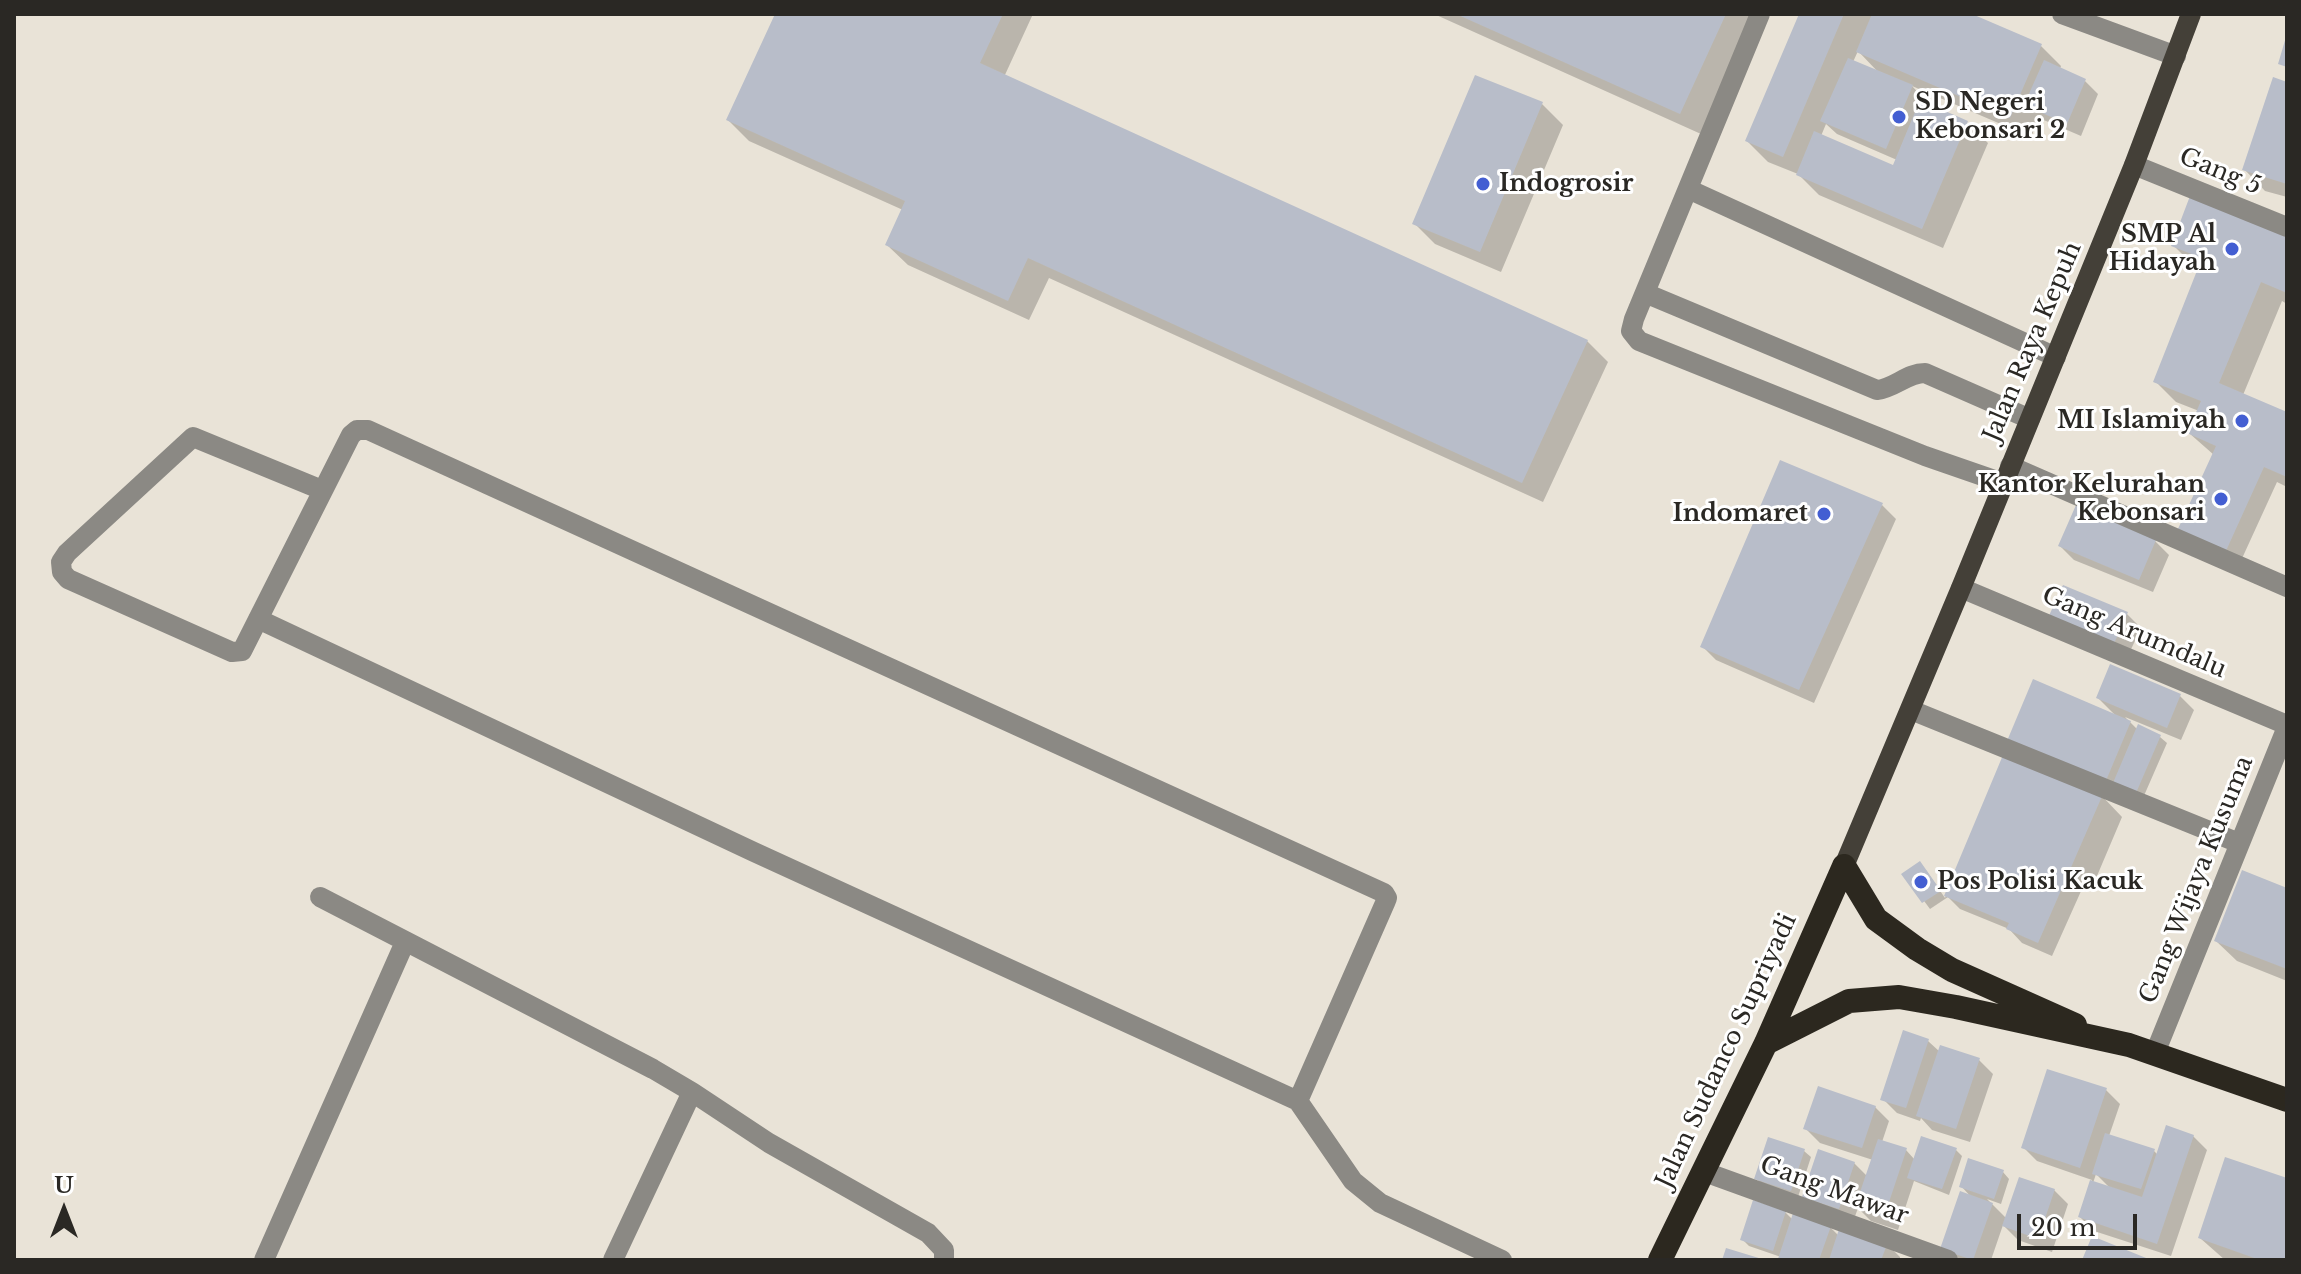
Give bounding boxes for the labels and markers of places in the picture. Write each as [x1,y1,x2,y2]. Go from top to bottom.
place label: SD Negeri Kebonsari 2 [1915,89,2065,145]
marker: SD Negeri Kebonsari 2 [1890,108,1908,126]
place label: Indogrosir [1499,170,1633,198]
marker: Indogrosir [1474,175,1492,193]
place label: SMP Al Hidayah [2109,221,2216,277]
marker: SMP Al Hidayah [2223,240,2241,258]
place label: MI Islamiyah [2057,407,2226,435]
marker: MI Islamiyah [2233,412,2251,430]
place label: Kantor Kelurahan Kebonsari [1978,471,2205,527]
marker: Kantor Kelurahan Kebonsari [2212,490,2230,508]
place label: Indomaret [1672,500,1808,528]
marker: Indomaret [1815,505,1833,523]
place label: Pos Polisi Kacuk [1937,868,2143,896]
marker: Pos Polisi Kacuk [1912,873,1930,891]

